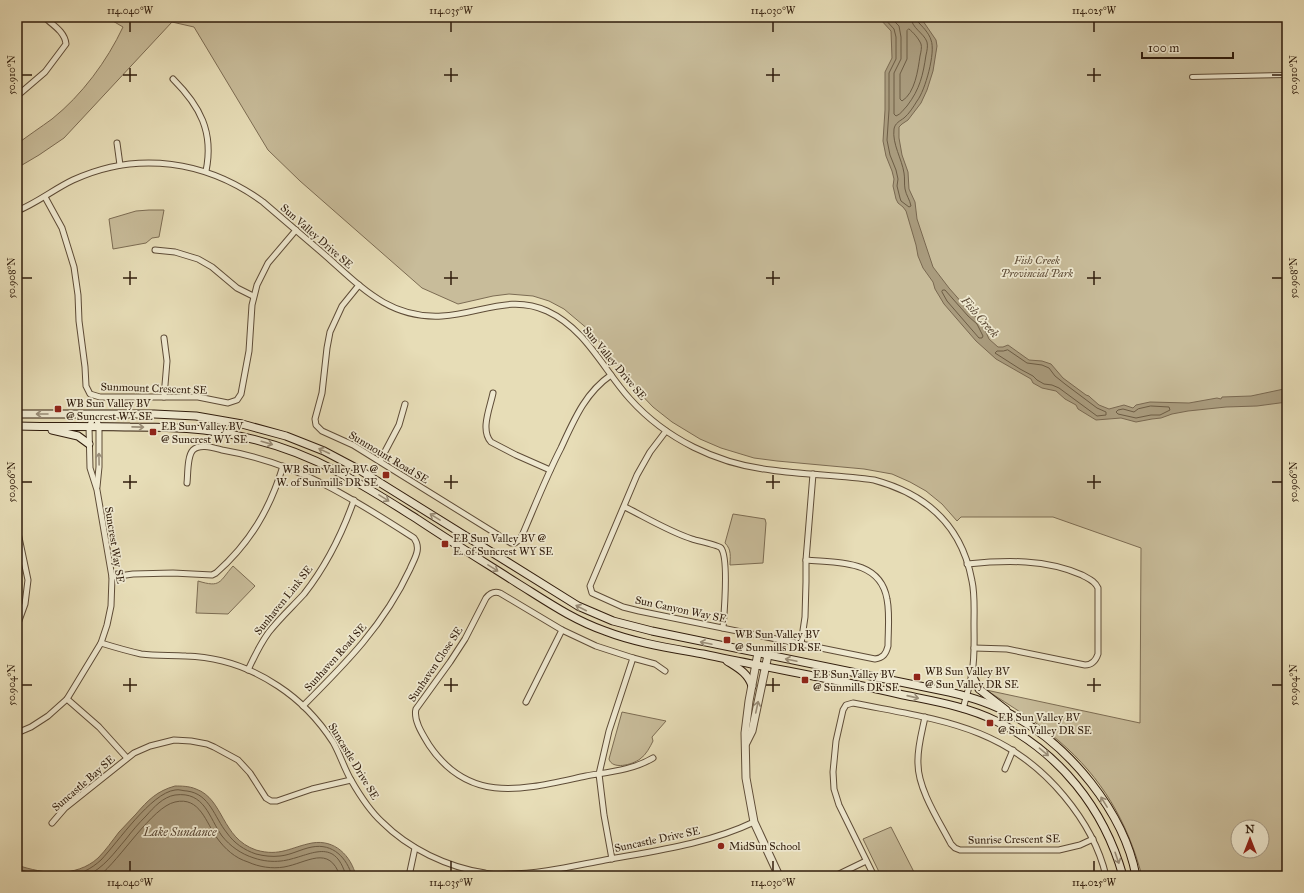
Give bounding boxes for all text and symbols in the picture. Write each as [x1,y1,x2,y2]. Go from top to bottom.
text: 114.040°W [107,5,154,17]
text: 114.035°W [429,5,473,17]
text: 114.030°W [751,5,796,17]
text: 114.025°W [1072,5,1117,17]
scale bar [1142,34,1233,60]
text: 100 m [1148,41,1179,55]
text: 50.910°N [6,55,18,95]
text: 50.910°N [1288,55,1300,95]
street label: Sun Valley Drive SE [278,201,356,272]
park label: Fish Creek Provincial Park [1001,254,1073,280]
text: 50.908°N [6,257,18,299]
text: 50.908°N [1288,257,1300,299]
water label: Fish Creek [958,293,1002,341]
street label: Sun Valley Drive SE [580,324,649,403]
street label: Sunmount Crescent SE [100,380,208,397]
place label: WB Sun Valley BV @ Suncrest WY SE [66,397,153,423]
marker: WB Sun Valley BV @ Suncrest WY SE [53,404,63,414]
one-way arrow [36,410,49,418]
place label: EB Sun Valley BV @ Suncrest WY SE [161,420,248,446]
one-way arrow [131,423,144,431]
marker: EB Sun Valley BV @ Suncrest WY SE [148,427,158,437]
street label: Sunmount Road SE [346,428,431,486]
one-way arrow [260,440,273,447]
one-way arrow [318,446,330,454]
one-way arrow [95,452,103,465]
text: 50.906°N [6,461,18,502]
text: 50.906°N [1288,461,1300,502]
place label: WB Sun Valley BV @ W. of Sunmills DR SE [276,463,379,489]
marker: WB Sun Valley BV @ W. of Sunmills DR SE [381,470,391,480]
one-way arrow [378,495,390,503]
street label: Suncrest Way SE [102,506,127,585]
one-way arrow [429,512,441,520]
place label: EB Sun Valley BV @ E. of Suncrest WY SE [453,532,553,558]
marker: EB Sun Valley BV @ E. of Suncrest WY SE [440,539,450,549]
street label: Sunhaven Link SE [251,563,315,638]
one-way arrow [488,564,499,573]
street label: Sun Canyon Way SE [634,593,728,626]
one-way arrow [576,603,588,611]
street label: Sunhaven Road SE [301,621,369,694]
street label: Sunhaven Close SE [405,624,465,704]
place label: WB Sun Valley BV @ Sunmills DR SE [735,628,822,654]
marker: WB Sun Valley BV @ Sunmills DR SE [722,635,732,645]
one-way arrow [700,638,713,646]
one-way arrow [785,655,798,663]
text: 50.904°N [6,664,18,706]
text: 50.904°N [1288,664,1300,706]
place label: WB Sun Valley BV @ Sun Valley DR SE [925,665,1019,691]
place label: EB Sun Valley BV @ Sunmills DR SE [813,668,900,694]
marker: WB Sun Valley BV @ Sun Valley DR SE [912,672,922,682]
marker: EB Sun Valley BV @ Sunmills DR SE [800,675,810,685]
one-way arrow [906,693,919,701]
one-way arrow [754,700,762,713]
place label: EB Sun Valley BV @ Sun Valley DR SE [998,711,1092,737]
marker: EB Sun Valley BV @ Sun Valley DR SE [985,718,995,728]
street label: Suncastle Drive SE [326,721,382,802]
one-way arrow [1039,748,1049,757]
street label: Suncastle Bay SE [49,753,117,814]
one-way arrow [1100,796,1108,808]
north arrow [1230,819,1270,859]
text: N [1245,823,1255,836]
street label: Suncastle Drive SE [613,824,701,855]
water label: Lake Sundance [142,825,217,839]
street label: Sunrise Crescent SE [968,832,1060,847]
place label: MidSun School [729,840,801,853]
marker: MidSun School [716,841,726,851]
one-way arrow [1114,851,1122,863]
text: 114.040°W [107,877,154,889]
text: 114.035°W [429,877,473,889]
text: 114.030°W [751,877,796,889]
text: 114.025°W [1072,877,1117,889]

